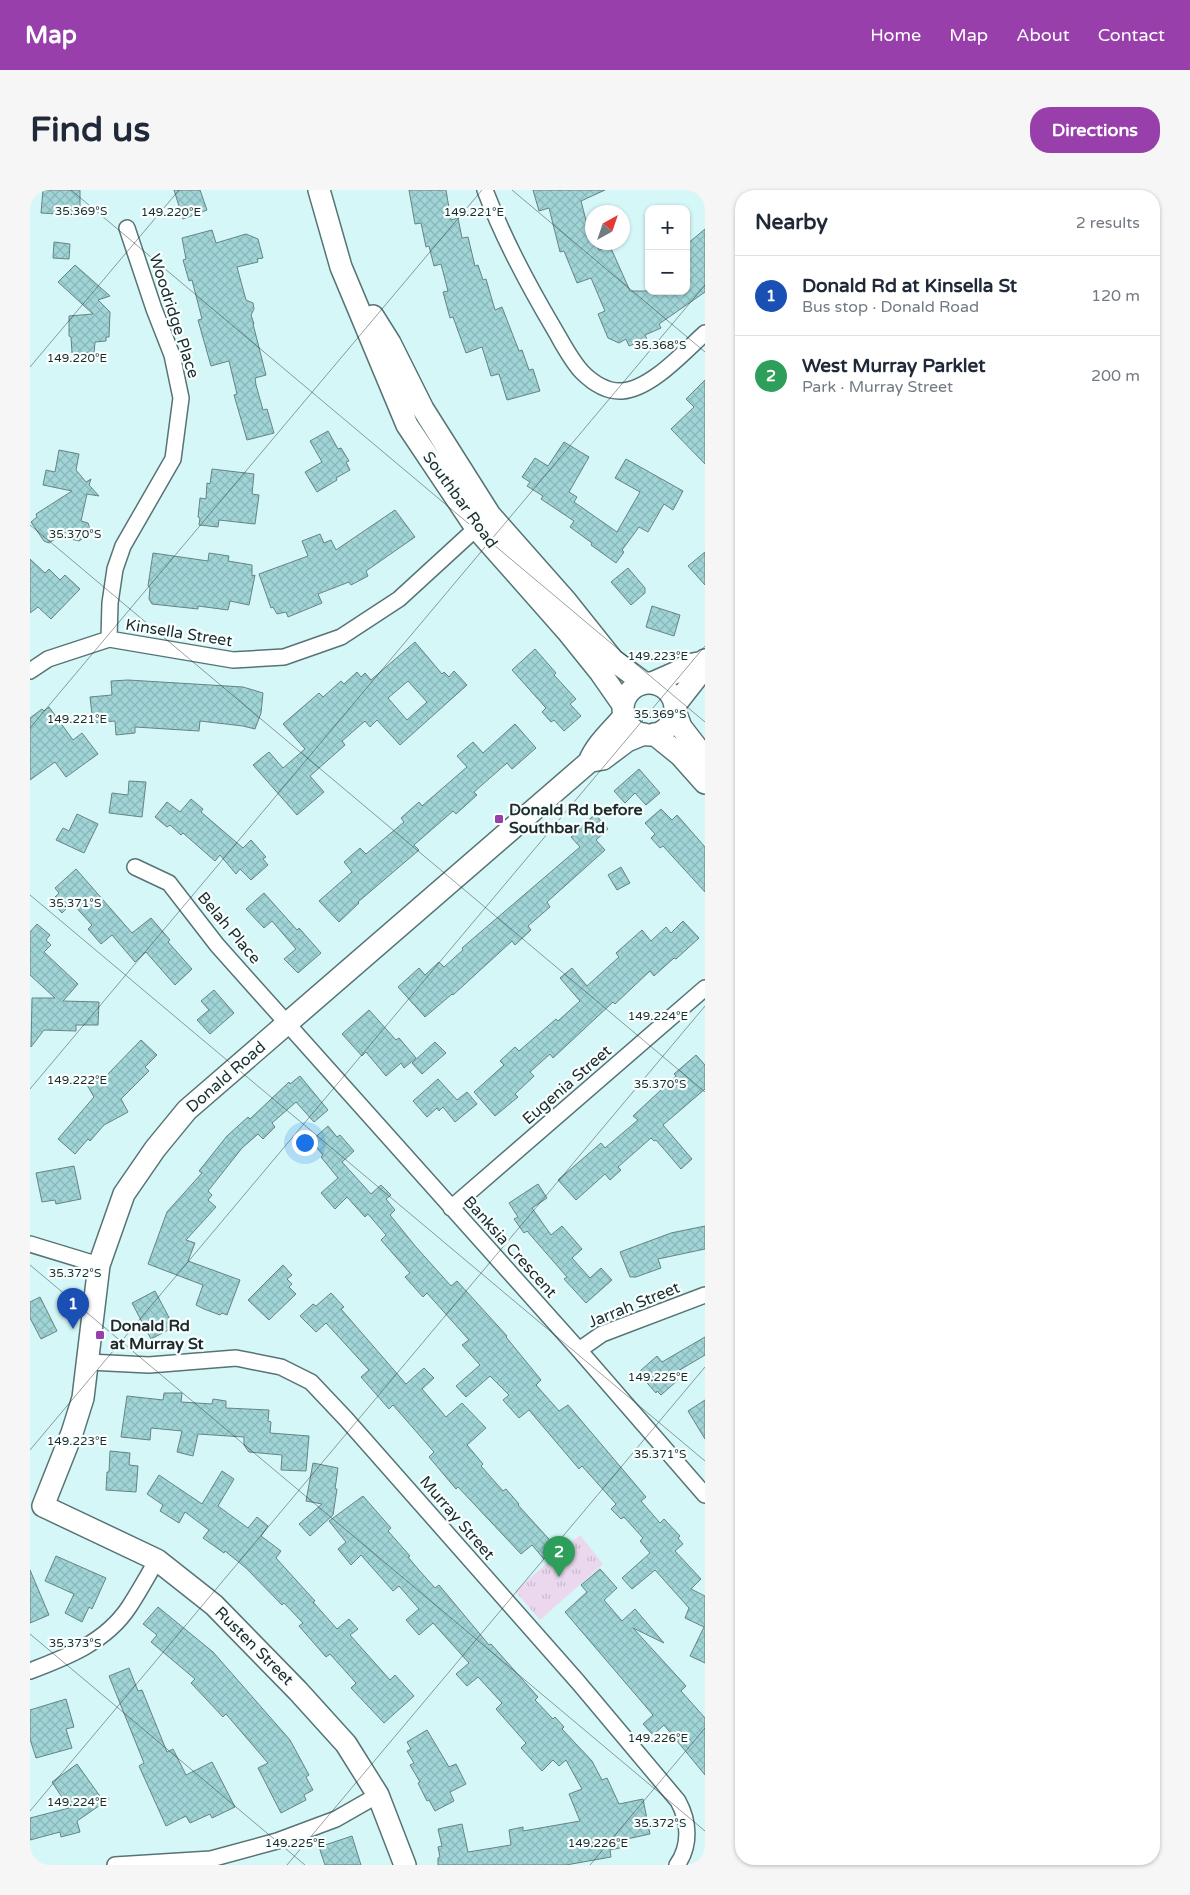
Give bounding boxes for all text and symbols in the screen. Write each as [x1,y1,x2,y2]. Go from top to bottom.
text: Map [25,21,77,50]
text: Home [870,24,921,46]
text: Map [949,24,988,46]
text: About [1016,24,1070,46]
text: Contact [1098,24,1165,46]
button: Directions [1030,107,1160,153]
text: Find us [30,109,150,151]
text: 35.369°S [55,204,107,218]
text: 149.220°E [141,205,202,219]
text: 149.221°E [444,205,505,219]
north arrow [585,205,630,250]
map controls [645,205,690,295]
button: + [645,205,690,250]
text: Nearby [755,210,828,235]
text: 2 results [1076,213,1140,233]
button: − [645,250,690,295]
street label: Woodridge Place [144,251,204,381]
text: Donald Rd at Kinsella St [802,275,1017,297]
text: 1 [766,286,776,306]
text: 120 m [1091,286,1140,306]
text: Bus stop · Donald Road [802,297,979,317]
text: 35.368°S [634,338,686,352]
text: 149.220°E [47,351,108,365]
text: West Murray Parklet [802,355,986,377]
text: 2 [766,366,776,386]
text: 200 m [1091,366,1140,386]
text: Park · Murray Street [802,377,953,397]
street label: Southbar Road [418,448,502,552]
text: 35.370°S [49,527,101,541]
street label: Kinsella Street [124,615,234,651]
text: 149.223°E [628,649,689,663]
text: 35.369°S [634,707,686,721]
text: 149.221°E [47,712,108,726]
place label: Donald Rd before Southbar Rd [509,800,643,838]
marker: Donald Rd before Southbar Rd [493,813,505,825]
street label: Belah Place [193,888,265,968]
text: 35.371°S [49,896,101,910]
text: 149.224°E [628,1009,689,1023]
street label: Donald Road [182,1037,270,1117]
street label: Eugenia Street [518,1041,616,1129]
text: 149.222°E [47,1073,108,1087]
text: 35.370°S [634,1077,686,1091]
your location [292,1130,318,1156]
street label: Banksia Crescent [459,1192,561,1302]
text: 35.372°S [49,1266,101,1280]
street label: Jarrah Street [585,1277,683,1333]
pin: 1 [57,1288,89,1329]
place label: Donald Rd at Murray St [110,1316,204,1354]
marker: Donald Rd at Murray St [94,1329,106,1341]
text: 149.225°E [628,1370,688,1384]
text: 149.223°E [47,1434,108,1448]
text: 35.371°S [634,1447,686,1461]
street label: Murray Street [415,1472,499,1564]
pin: 2 [543,1536,575,1577]
street label: Rusten Street [210,1602,298,1690]
text: 35.373°S [49,1636,101,1650]
text: 149.226°E [628,1731,689,1745]
text: 149.224°E [47,1795,108,1809]
text: 35.372°S [634,1816,686,1830]
text: 149.225°E [265,1836,325,1850]
text: 149.226°E [568,1836,629,1850]

